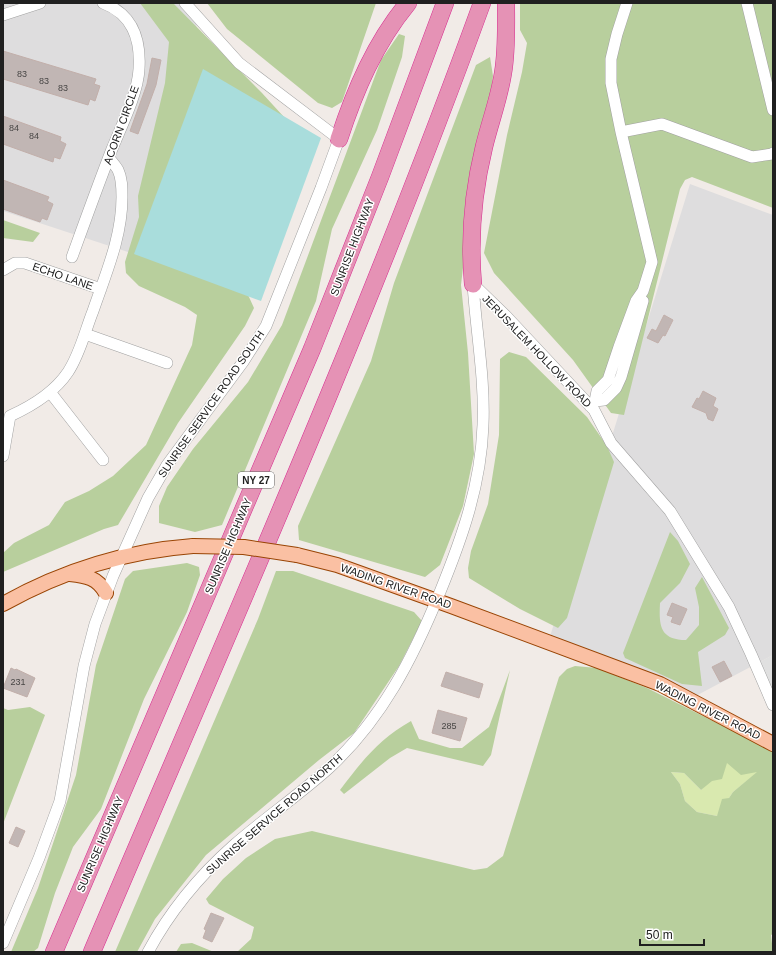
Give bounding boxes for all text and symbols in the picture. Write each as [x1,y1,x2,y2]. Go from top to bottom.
house number: 83 [17,69,27,79]
house number: 83 [39,76,49,86]
house number: 83 [58,83,68,93]
street label: ACORN CIRCLE [101,84,141,166]
house number: 84 [9,123,19,133]
house number: 84 [29,131,39,141]
street label: SUNRISE HIGHWAY [328,196,376,297]
street label: ECHO LANE [31,260,95,292]
street label: JERUSALEM HOLLOW ROAD [480,292,594,410]
street label: SUNRISE SERVICE ROAD SOUTH [155,328,267,480]
road number: NY 27 [238,472,274,488]
street label: SUNRISE HIGHWAY [202,496,254,596]
street label: WADING RIVER ROAD [339,561,453,611]
house number: 231 [10,677,26,687]
street label: WADING RIVER ROAD [653,678,763,742]
house number: 285 [441,721,457,731]
street label: SUNRISE SERVICE ROAD NORTH [203,751,345,877]
street label: SUNRISE HIGHWAY [74,794,126,894]
scale bar [640,921,704,947]
text: 50 m [646,928,673,942]

